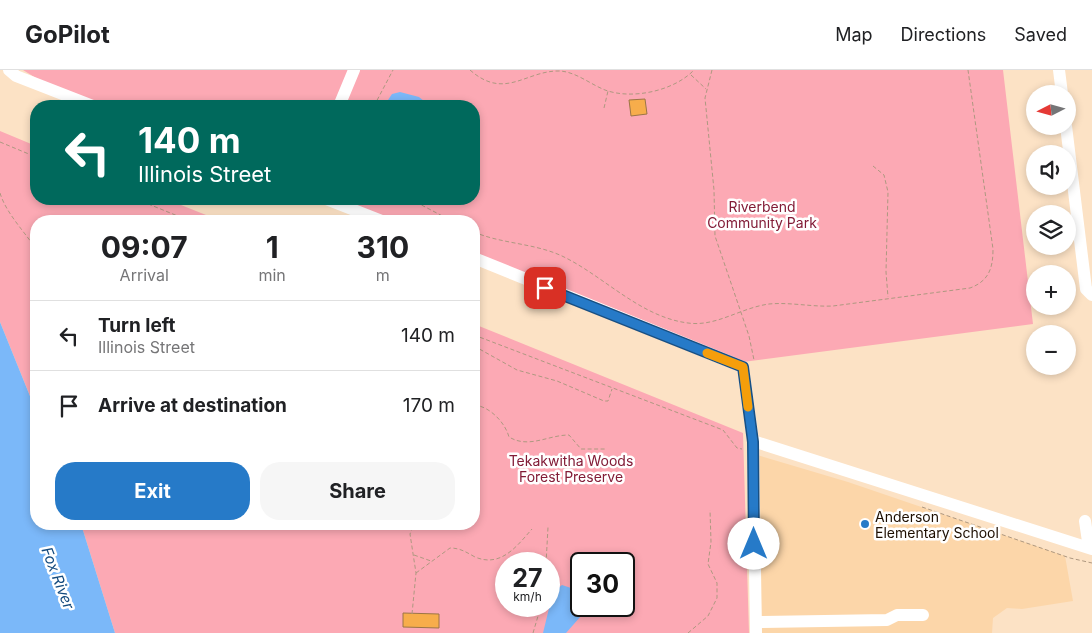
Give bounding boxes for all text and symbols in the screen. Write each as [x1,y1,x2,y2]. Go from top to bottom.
text: GoPilot [25,20,110,49]
text: Map [835,24,873,45]
text: Directions [901,24,986,45]
text: Saved [1014,24,1067,45]
north arrow [1026,85,1076,135]
map controls [1026,85,1076,375]
text: 140 m [138,119,241,161]
icon: left [55,120,120,185]
button: sound [1026,145,1076,195]
text: Illinois Street [138,161,271,187]
park label: Riverbend Community Park [707,198,817,231]
button: layers [1026,205,1076,255]
text: 09:07 [101,229,188,265]
text: 1 [266,229,279,265]
text: 310 [357,229,409,265]
text: Arrival [120,265,169,285]
text: min [258,265,286,285]
text: m [376,265,390,285]
button: + [1026,265,1076,315]
pin [524,267,566,309]
icon: arrive [531,274,559,302]
text: Turn left [98,314,176,337]
icon: left [55,322,83,350]
text: 140 m [401,324,455,347]
button: − [1026,325,1076,375]
text: Illinois Street [98,337,195,357]
icon: arrive [55,392,83,420]
text: Arrive at destination [98,394,287,417]
text: 170 m [403,394,455,417]
park label: Tekakwitha Woods Forest Preserve [509,452,633,485]
button: Exit [55,462,250,520]
button: Share [260,462,455,520]
place label: Anderson Elementary School [875,508,999,541]
position arrow [727,517,779,569]
marker: Anderson Elementary School [859,518,871,530]
water label: Fox River [37,544,79,612]
speed limit sign: 30 [570,552,635,617]
text: 27 [512,563,543,593]
text: km/h [513,589,542,604]

